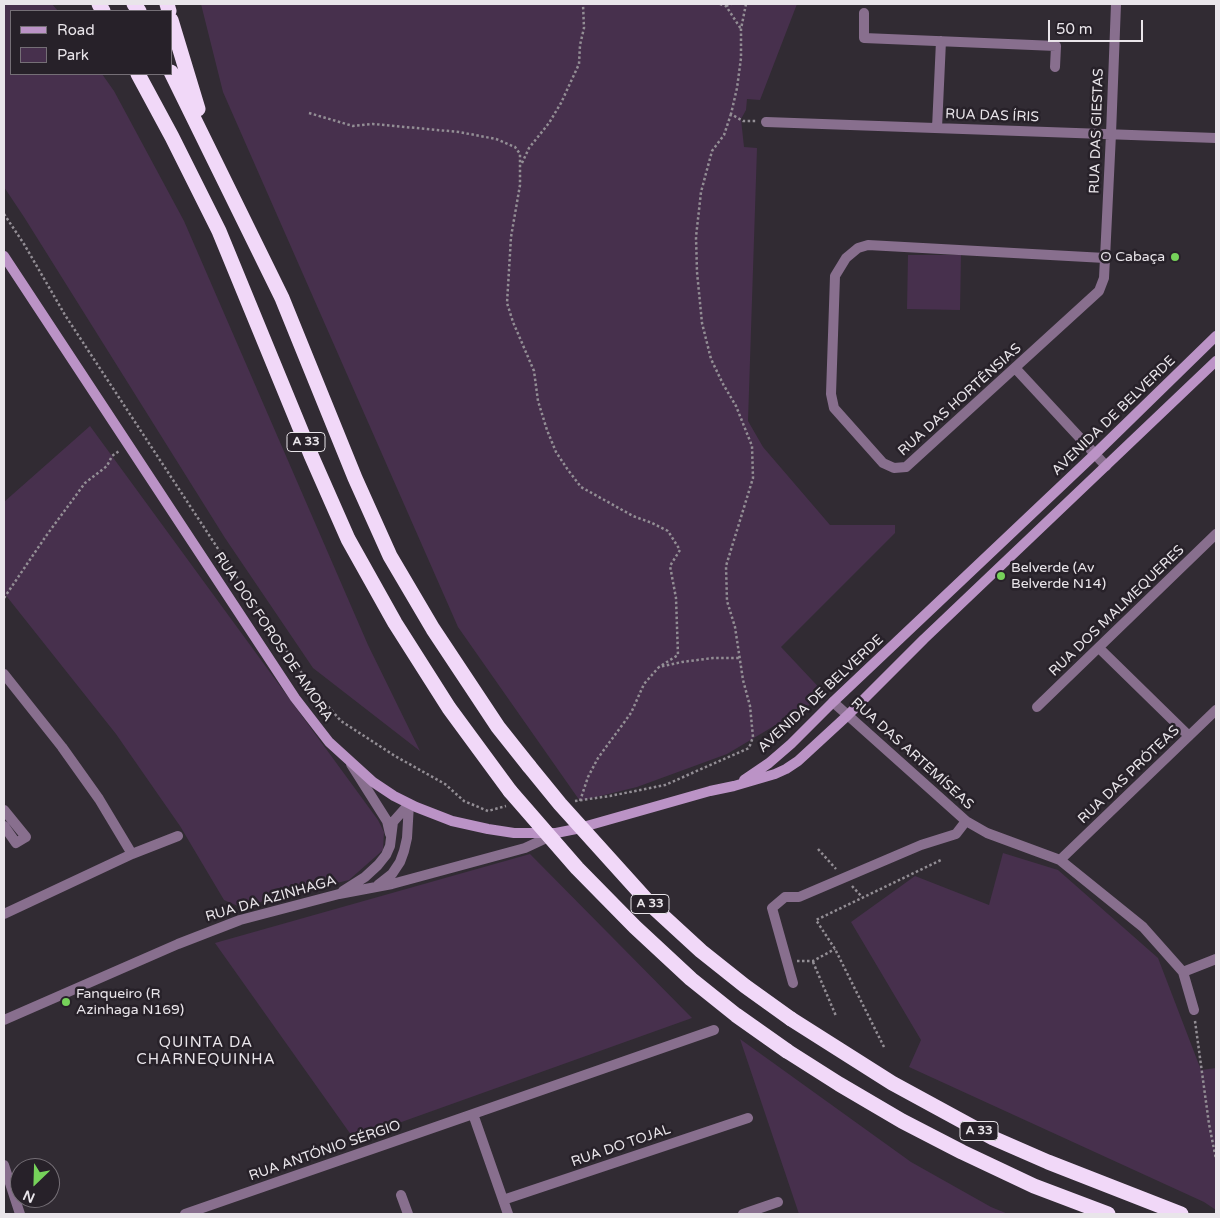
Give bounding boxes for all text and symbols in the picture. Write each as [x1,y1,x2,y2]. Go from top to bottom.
legend [10,10,172,75]
scale bar [1050,10,1145,42]
text: 50 m [1056,20,1093,38]
text: Road [57,21,95,39]
text: Park [57,46,89,64]
street label: RUA DAS GIESTAS [1086,68,1108,194]
street label: RUA DAS ÍRIS [945,106,1039,126]
place label: O Cabaça [1100,249,1165,265]
marker: O Cabaça [1169,251,1181,263]
street label: RUA DAS HORTÊNSIAS [895,340,1025,460]
street label: AVENIDA DE BELVERDE [1049,353,1179,479]
road number: A 33 [287,432,325,452]
street label: RUA DOS MALMEQUERES [1046,542,1188,680]
street label: RUA DOS FOROS DE AMORA [210,549,336,725]
place label: Belverde (Av Belverde N14) [1011,560,1106,592]
marker: Belverde (Av Belverde N14) [995,570,1007,582]
street label: AVENIDA DE BELVERDE [755,632,887,756]
street label: RUA DAS ARTEMÍSEAS [847,694,977,814]
street label: RUA DAS PRÓTEAS [1075,722,1183,828]
street label: RUA DA AZINHAGA [204,872,338,926]
road number: A 33 [631,894,669,914]
place label: Fanqueiro (R Azinhaga N169) [76,986,184,1019]
marker: Fanqueiro (R Azinhaga N169) [60,996,72,1008]
district label: QUINTA DA CHARNEQUINHA [135,1034,277,1069]
street label: RUA ANTÓNIO SÉRGIO [247,1117,403,1185]
street label: RUA DO TOJAL [569,1121,673,1171]
road number: A 33 [960,1122,998,1140]
north arrow [10,1158,60,1208]
text: N [21,1186,38,1206]

